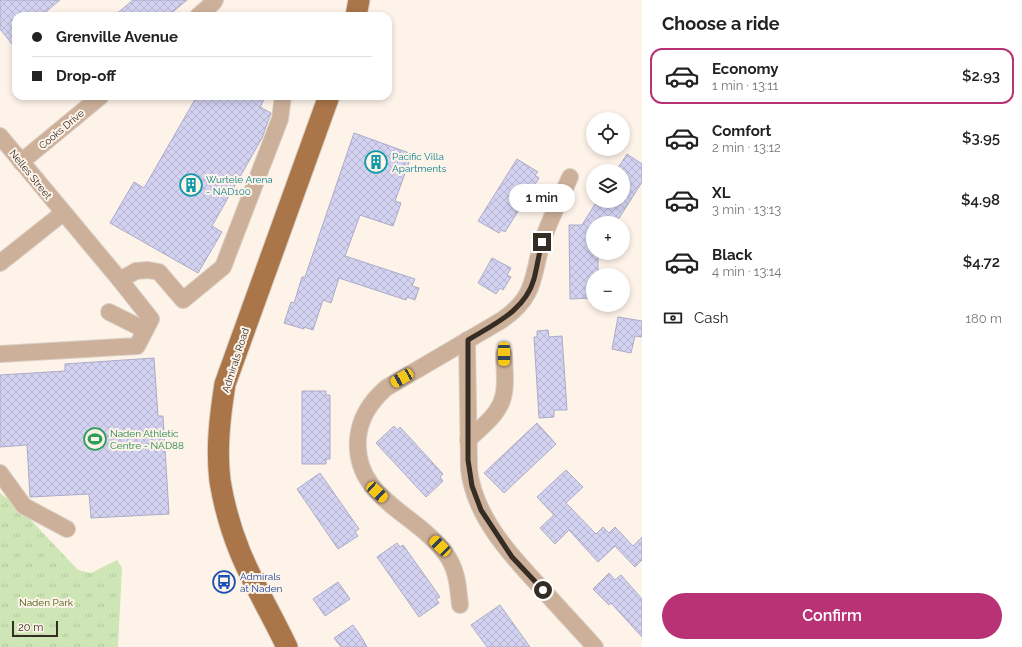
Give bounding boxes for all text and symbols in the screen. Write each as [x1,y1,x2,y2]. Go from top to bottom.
text: Choose a ride [662,13,780,34]
text: Grenville Avenue [56,28,178,46]
icon: car [664,58,700,94]
text: Economy [712,60,779,78]
text: Drop-off [56,67,116,85]
text: $2.93 [962,67,1000,85]
text: 1 min · 13:11 [712,78,778,93]
street label: Cooks Drive [37,107,86,151]
map controls [586,112,630,312]
button: locate [586,112,630,156]
icon: car [664,120,700,156]
text: Comfort [712,122,771,140]
text: $3.95 [962,129,1000,147]
text: 2 min · 13:12 [712,140,781,155]
street label: Nelles Street [7,148,54,202]
building icon: Pacific Villa Apartments [363,149,389,175]
place label: Pacific Villa Apartments [392,151,446,174]
button: layers [586,164,630,208]
building icon: Wurtele Arena - NAD100 [178,172,204,198]
place label: Wurtele Arena - NAD100 [206,174,273,197]
icon: car [664,182,700,218]
callout: 1 min [509,184,575,212]
text: XL [712,184,730,202]
text: 1 min [526,190,558,205]
text: $4.98 [961,191,1000,209]
text: 3 min · 13:13 [712,202,781,217]
button: + [586,216,630,260]
route end [533,233,551,251]
icon: car [664,244,700,280]
text: Black [712,246,752,264]
text: $4.72 [963,253,1000,271]
text: 4 min · 13:14 [712,264,781,279]
button: − [586,268,630,312]
icon: cash [662,307,684,329]
text: Cash [694,309,728,327]
text: 180 m [966,311,1002,326]
street label: Admirals Road [220,326,251,394]
car [498,342,510,366]
car [389,367,415,389]
sports icon: Naden Athletic Centre - NAD88 [82,426,108,452]
place label: Naden Athletic Centre - NAD88 [110,428,184,451]
car [364,479,390,505]
car [427,533,453,559]
bus stop icon: Admirals at Naden [211,569,237,595]
place label: Admirals at Naden [240,571,283,594]
route start [534,581,552,599]
button: Confirm [662,593,1002,639]
park label: Naden Park [19,597,74,608]
scale bar [12,619,58,638]
text: 20 m [18,621,43,634]

